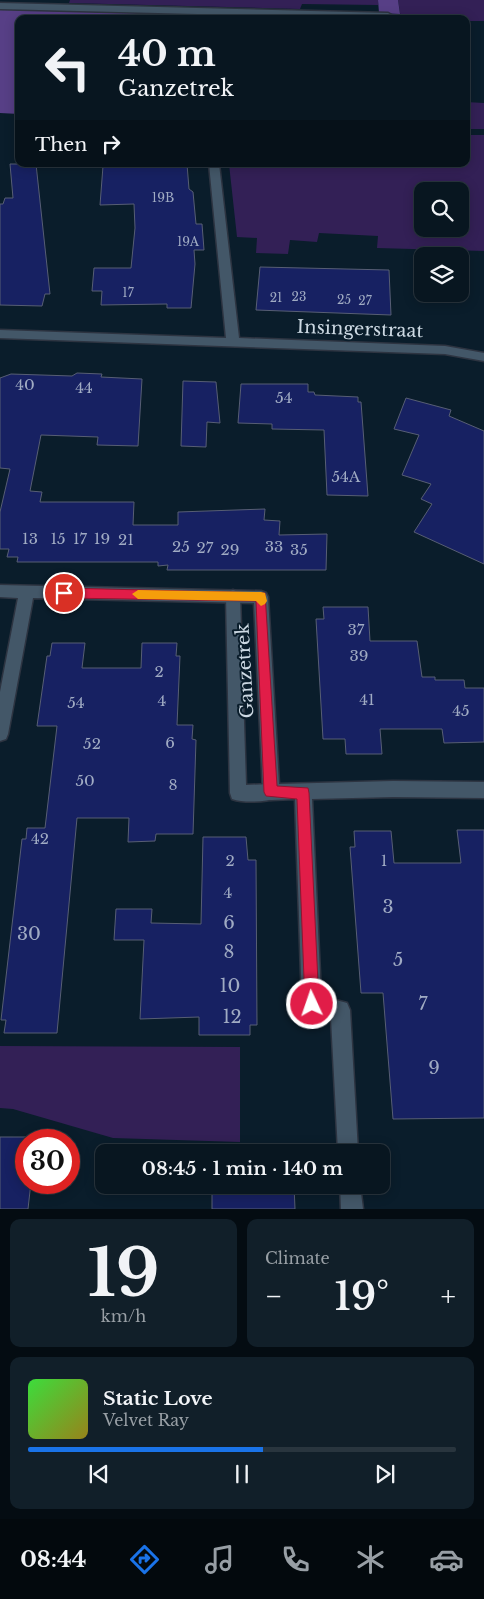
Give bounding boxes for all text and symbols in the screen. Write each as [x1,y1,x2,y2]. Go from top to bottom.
text: 40 m [118,32,216,75]
icon: left [35,35,100,100]
text: Ganzetrek [118,75,234,102]
icon: right [97,130,125,158]
text: Then [35,133,87,156]
map controls [414,182,469,302]
button: search [414,182,469,237]
house number: 19B [152,190,174,205]
house number: 19A [177,234,200,249]
button: layers [414,247,469,302]
house number: 17 [122,285,135,300]
house number: 23 [292,289,306,304]
house number: 21 [270,290,282,305]
house number: 25 [337,292,351,307]
house number: 27 [358,293,373,308]
street label: Insingerstraat [296,316,424,342]
house number: 40 [15,375,35,394]
house number: 44 [75,378,93,397]
house number: 54 [275,388,293,407]
house number: 54A [332,467,361,486]
house number: 13 [22,529,38,548]
house number: 15 [50,529,66,548]
house number: 17 [73,529,88,548]
house number: 19 [94,529,110,548]
house number: 21 [118,530,134,549]
house number: 25 [172,537,190,556]
house number: 33 [265,537,283,556]
house number: 27 [197,538,214,557]
house number: 29 [221,540,239,559]
house number: 35 [290,540,308,559]
pin [43,572,85,614]
icon: arrive [50,579,78,607]
house number: 37 [348,620,365,639]
street label: Ganzetrek [232,623,258,719]
house number: 39 [350,646,368,665]
house number: 2 [154,662,164,681]
house number: 41 [359,690,375,709]
house number: 4 [158,691,166,710]
house number: 54 [67,693,85,712]
house number: 45 [452,701,470,720]
house number: 6 [165,733,175,752]
house number: 52 [83,734,101,753]
house number: 50 [75,771,95,790]
house number: 8 [168,775,178,794]
house number: 42 [31,829,49,848]
house number: 2 [225,851,235,870]
house number: 1 [381,851,387,870]
house number: 4 [224,883,232,902]
house number: 3 [382,896,394,918]
house number: 6 [223,912,235,934]
house number: 30 [17,923,41,945]
house number: 8 [224,941,234,963]
house number: 5 [393,949,403,971]
house number: 10 [220,975,240,997]
position arrow [285,977,337,1029]
house number: 7 [418,993,428,1015]
house number: 12 [222,1006,242,1028]
house number: 9 [428,1057,440,1079]
speed limit sign: 30 [15,1129,80,1194]
text: 08:45 · 1 min · 140 m [142,1157,343,1180]
text: 19 [87,1233,160,1314]
text: Climate [265,1248,330,1268]
text: 19° [334,1273,389,1320]
text: − [265,1279,283,1314]
text: + [441,1279,456,1314]
text: km/h [101,1306,146,1326]
text: Static Love [103,1387,213,1410]
text: Velvet Ray [103,1410,189,1430]
icon: previous [85,1460,113,1488]
icon: pause [228,1460,256,1488]
icon: next [371,1460,399,1488]
icon: directions [127,1542,162,1577]
icon: music [202,1542,237,1577]
icon: phone [278,1542,313,1577]
icon: climate [353,1542,388,1577]
icon: car [429,1542,464,1577]
text: 08:44 [20,1546,86,1573]

